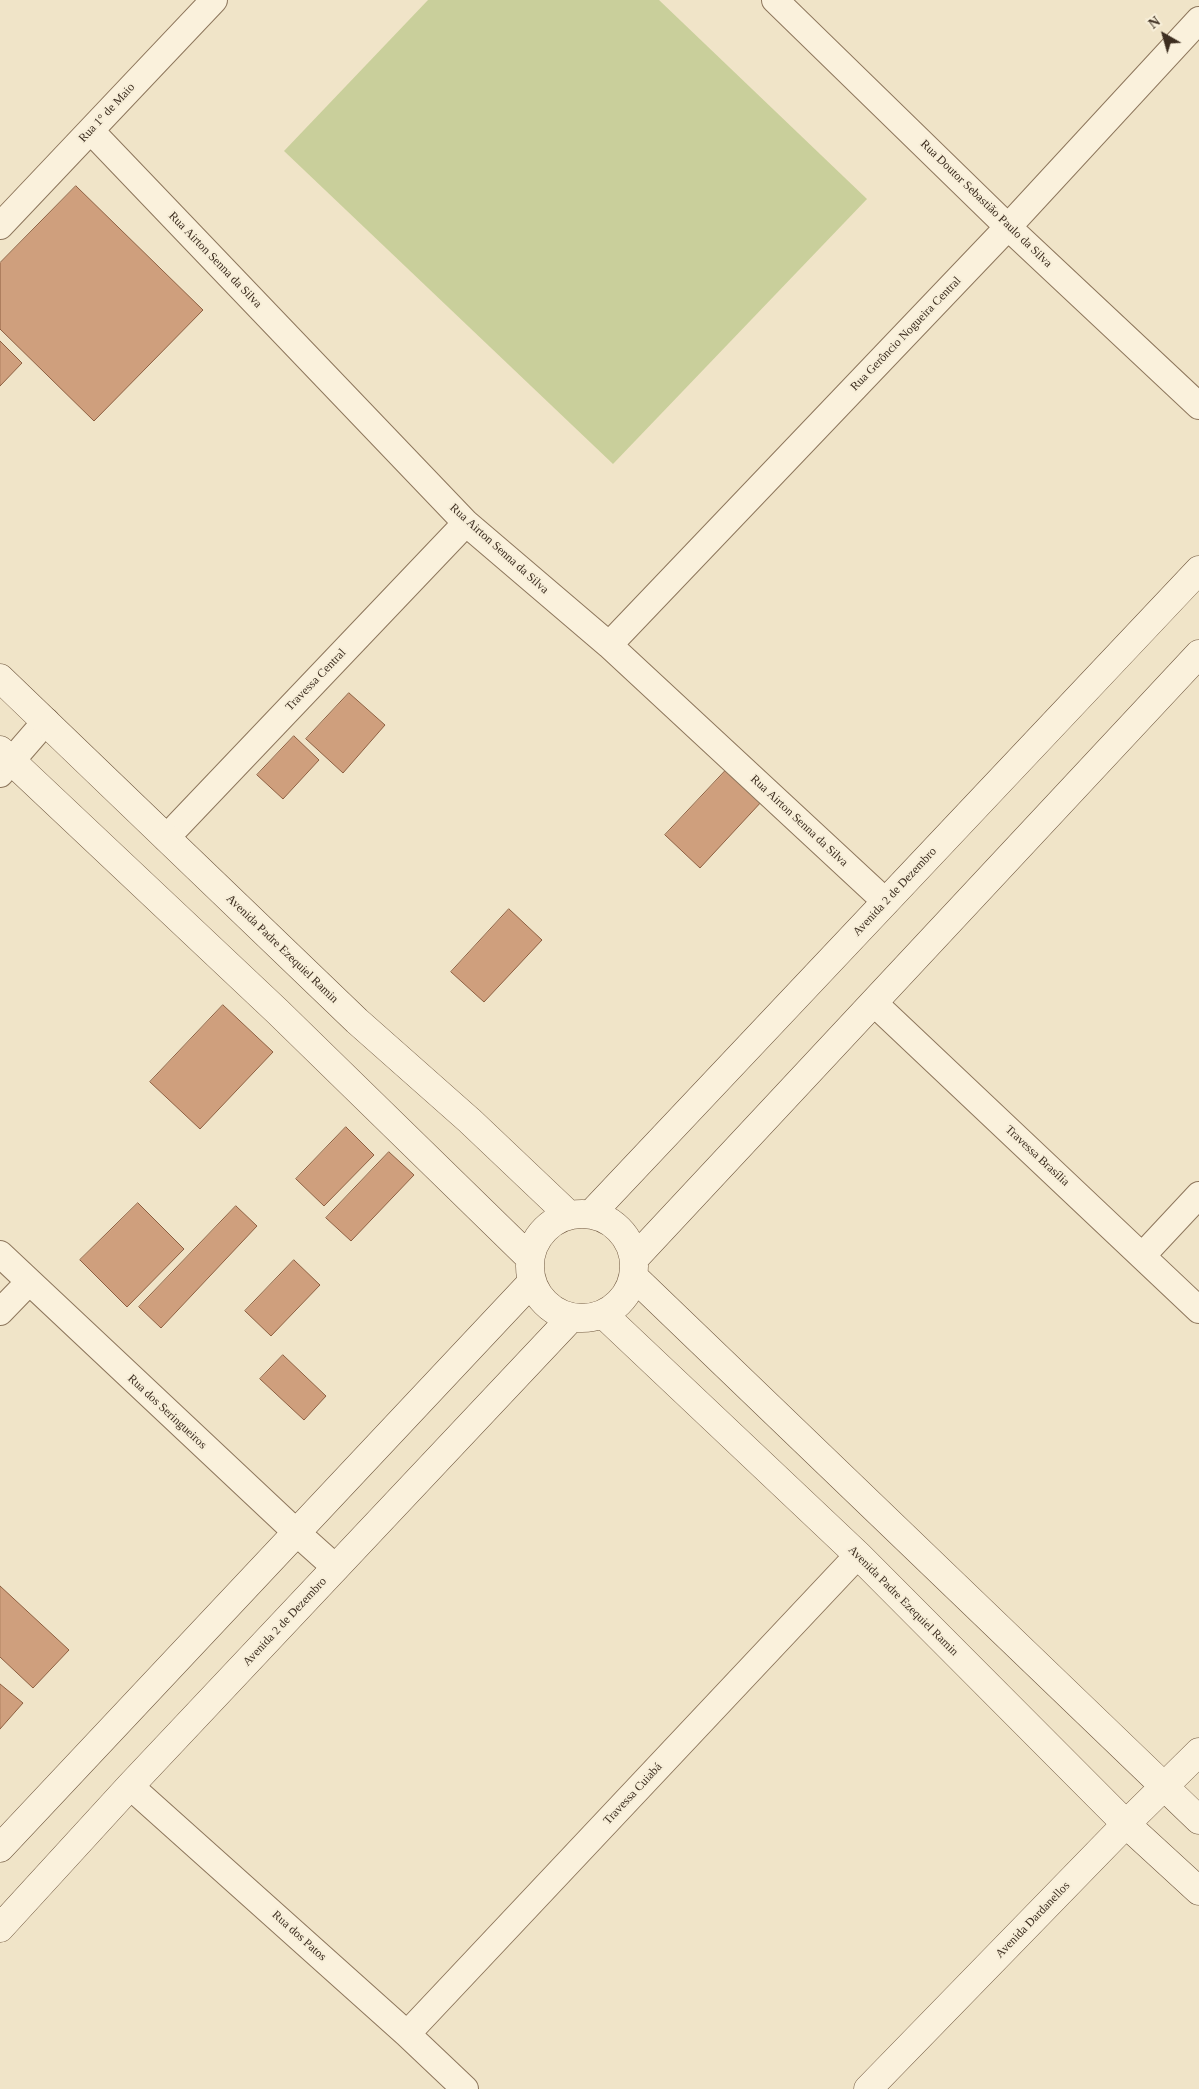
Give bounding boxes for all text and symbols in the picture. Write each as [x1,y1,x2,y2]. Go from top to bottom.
north arrow [1139,10,1189,60]
text: N [1146,14,1163,32]
street label: Rua 1° de Maio [76,80,138,146]
street label: Rua Doutor Sebastião Paulo da Silva [917,137,1055,271]
street label: Rua Airton Senna da Silva [165,209,265,311]
street label: Rua Gerôncio Nogueira Central [848,274,964,394]
street label: Rua Airton Senna da Silva [447,501,551,597]
street label: Travessa Central [283,646,349,714]
street label: Rua Airton Senna da Silva [747,772,851,870]
street label: Avenida 2 de Dezembro [850,845,940,939]
street label: Avenida Padre Ezequiel Ramin [223,892,341,1006]
street label: Travessa Brasília [1002,1123,1072,1189]
street label: Rua dos Seringueiros [125,1372,209,1452]
street label: Avenida Padre Ezequiel Ramin [845,1543,961,1659]
street label: Avenida 2 de Dezembro [240,1575,330,1669]
street label: Travessa Cuiabá [601,1760,665,1828]
street label: Avenida Dardanellos [993,1879,1073,1961]
street label: Rua dos Patos [269,1908,329,1964]

